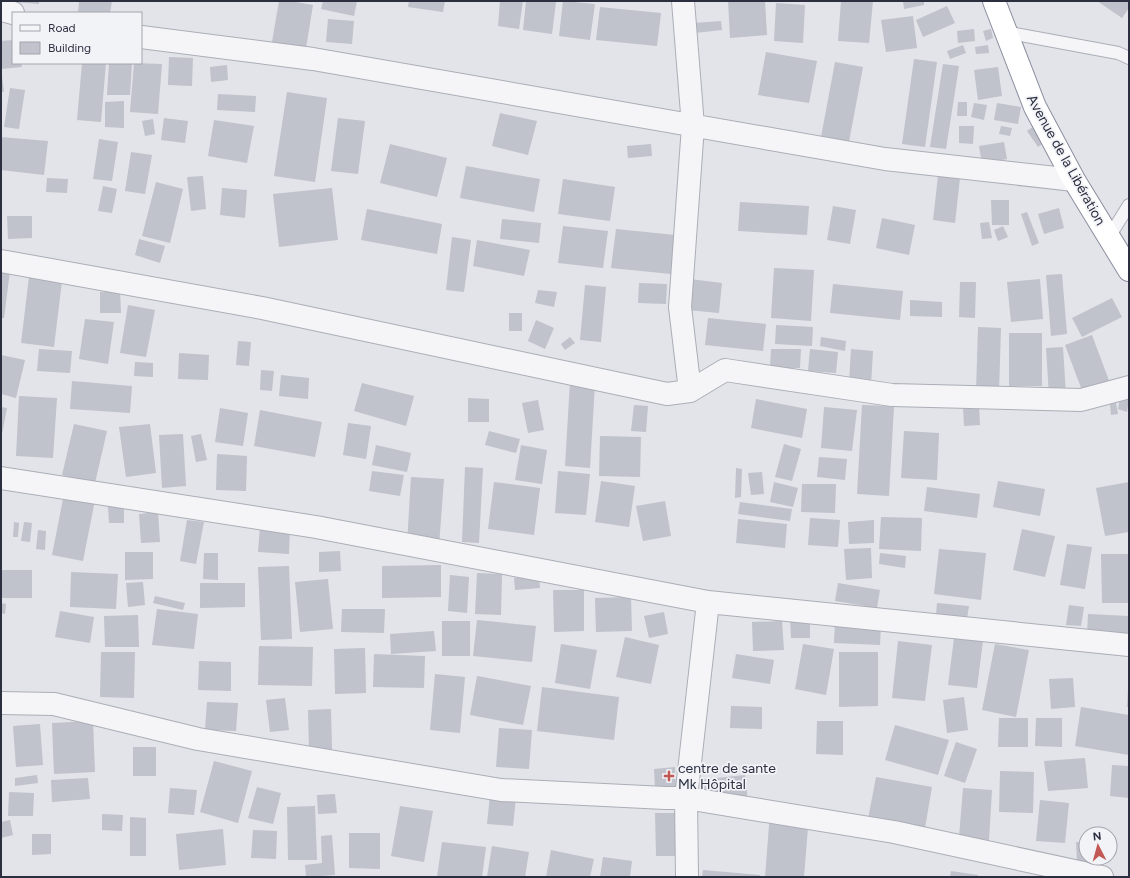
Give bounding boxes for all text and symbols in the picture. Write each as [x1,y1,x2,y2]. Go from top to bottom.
legend [12,12,142,64]
text: Road [48,21,76,35]
text: Building [48,41,91,55]
street label: Avenue de la Libération [1023,92,1109,228]
place label: centre de sante Mk Hôpital [678,760,776,793]
marker: centre de sante Mk Hôpital [663,770,675,782]
north arrow [1078,826,1118,866]
text: N [1092,830,1102,843]

